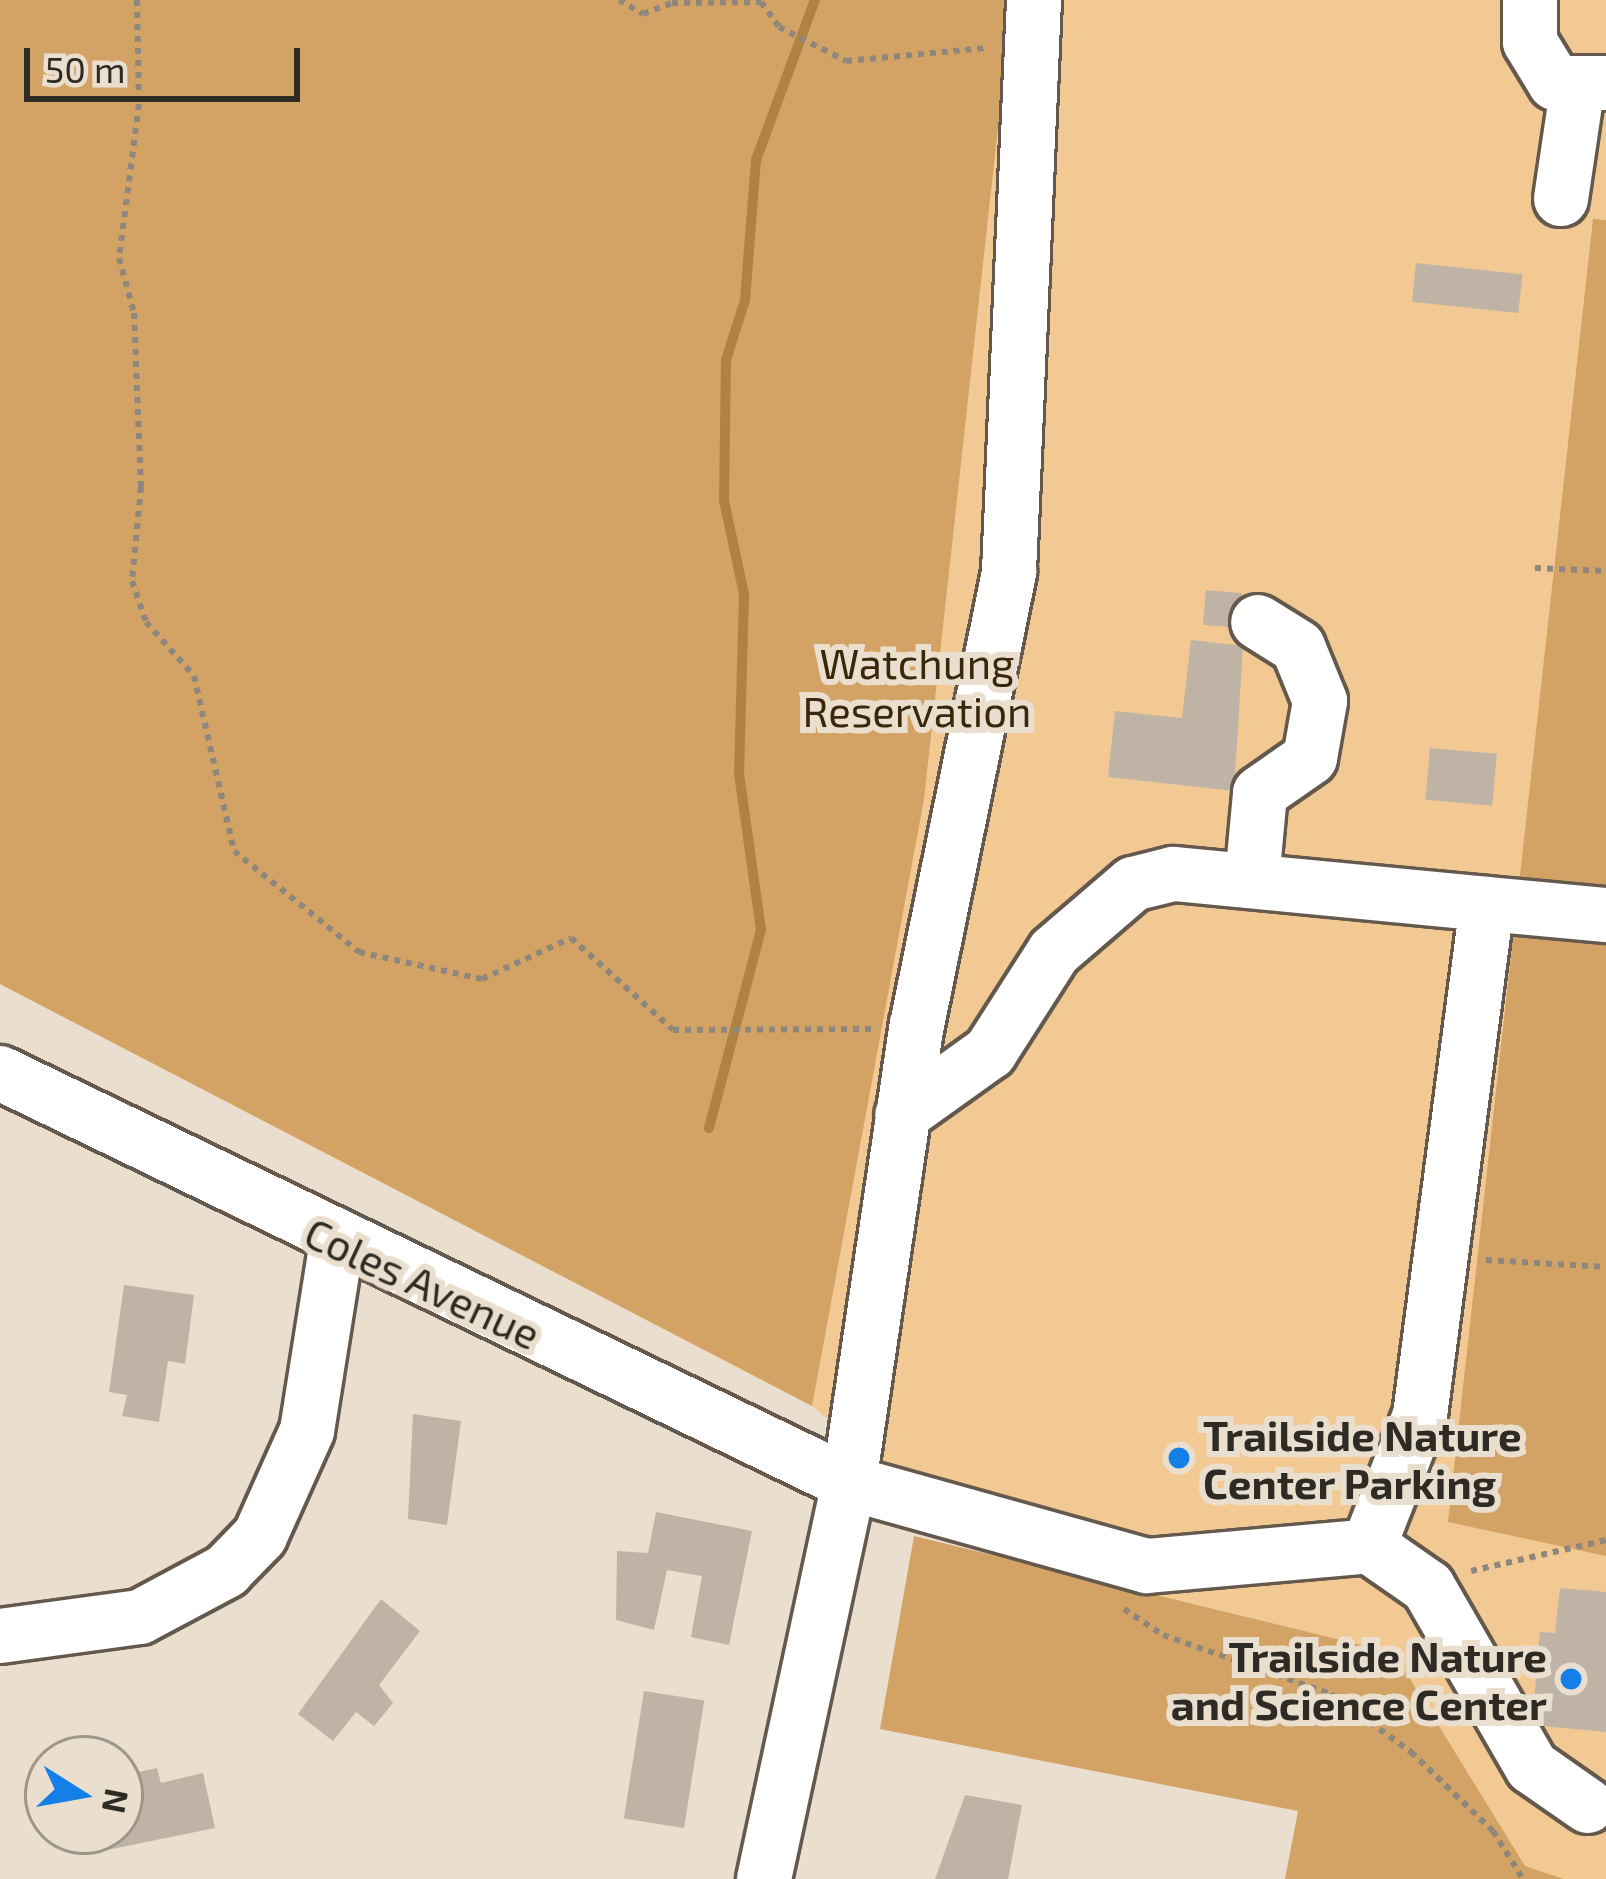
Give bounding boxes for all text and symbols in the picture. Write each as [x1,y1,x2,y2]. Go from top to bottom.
scale bar [30,24,306,98]
text: 50 m [45,47,126,90]
park label: Watchung Reservation [803,637,1031,736]
street label: Coles Avenue [297,1205,549,1359]
place label: Trailside Nature Center Parking [1203,1409,1522,1508]
marker: Trailside Nature Center Parking [1166,1445,1192,1471]
place label: Trailside Nature and Science Center [1171,1630,1547,1728]
marker: Trailside Nature and Science Center [1558,1666,1584,1692]
north arrow [24,1735,144,1855]
text: N [94,1786,138,1817]

